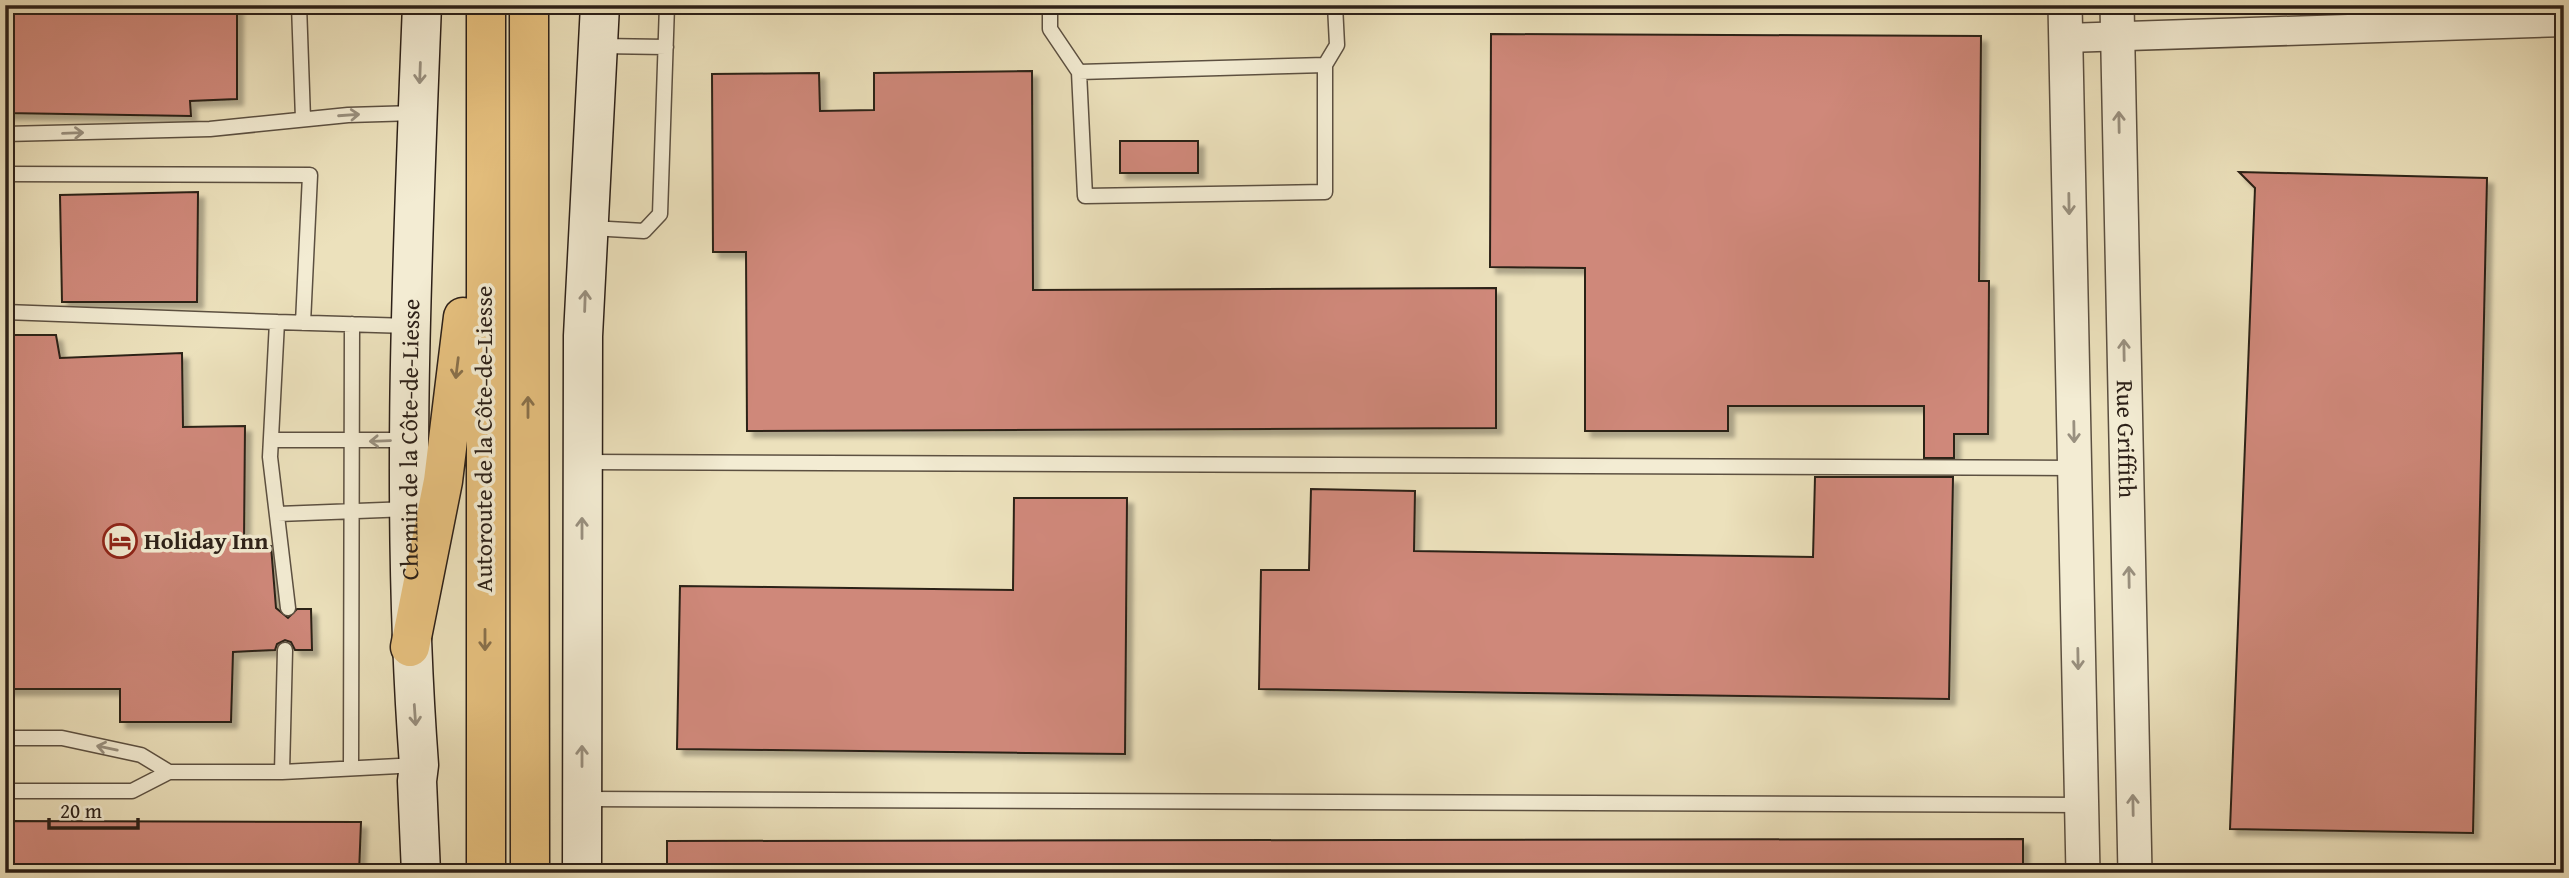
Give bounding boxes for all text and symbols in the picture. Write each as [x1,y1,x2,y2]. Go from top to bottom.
one-way arrow [413,62,426,85]
one-way arrow [337,108,360,121]
one-way arrow [2112,111,2126,134]
one-way arrow [62,126,85,139]
one-way arrow [2063,193,2076,216]
street label: Autoroute de la Côte-de-Liesse [466,286,501,592]
one-way arrow [579,290,592,312]
street label: Chemin de la Côte-de-Liesse [391,298,428,581]
one-way arrow [2117,338,2130,361]
one-way arrow [450,357,463,379]
street label: Rue Griffith [2108,379,2145,499]
one-way arrow [521,396,535,419]
one-way arrow [2067,420,2081,443]
one-way arrow [369,435,392,448]
one-way arrow [575,517,589,540]
hotel icon: Holiday Inn [101,522,139,560]
place label: Holiday Inn [144,523,268,558]
one-way arrow [2122,566,2135,589]
one-way arrow [478,628,492,651]
one-way arrow [2072,647,2085,670]
one-way arrow [409,703,422,726]
one-way arrow [96,740,119,754]
one-way arrow [575,744,589,767]
scale bar [49,787,138,831]
one-way arrow [2127,793,2140,816]
text: 20 m [60,795,102,826]

